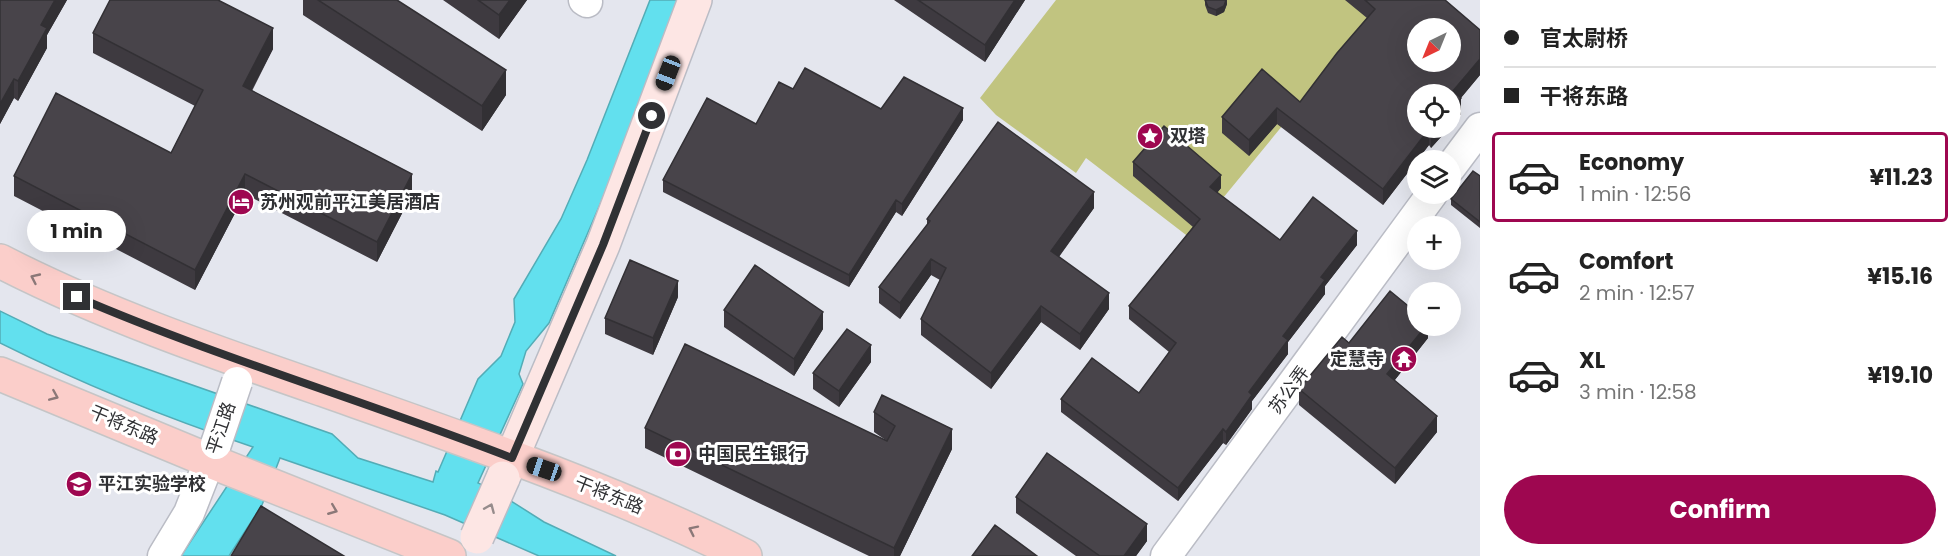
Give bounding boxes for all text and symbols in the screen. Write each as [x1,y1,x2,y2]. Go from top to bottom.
north arrow [1407,18,1461,72]
map controls [1407,18,1461,336]
text: 官太尉桥 [1540,23,1628,54]
car [653,53,683,93]
text: 干将东路 [1540,81,1628,112]
button: locate [1407,84,1461,138]
route start [638,102,665,129]
place icon: 双塔 [1135,121,1165,151]
place label: 双塔 [1170,123,1206,148]
text: Economy [1579,147,1684,178]
button: layers [1407,150,1461,204]
icon: car [1507,150,1561,204]
text: ¥11.23 [1870,162,1933,193]
text: 1 min · 12:56 [1579,180,1691,208]
hotel icon: 苏州观前平江美居酒店 [226,187,256,217]
place label: 苏州观前平江美居酒店 [260,189,440,214]
callout: 1 min [28,210,127,252]
button: + [1407,216,1461,270]
text: 1 min [50,217,103,245]
text: Comfort [1579,246,1673,277]
icon: car [1507,249,1561,303]
text: ¥15.16 [1867,261,1933,292]
one-way arrow [30,274,41,286]
text: 2 min · 12:57 [1579,279,1695,307]
button: − [1407,282,1461,336]
route end [63,283,90,310]
temple icon: 定慧寺 [1389,344,1419,374]
text: XL [1579,345,1605,376]
place label: 定慧寺 [1330,346,1384,371]
icon: car [1507,348,1561,402]
text: ¥19.10 [1868,360,1933,391]
street label: 苏公弄 [1263,361,1315,419]
text: 3 min · 12:58 [1579,378,1697,406]
one-way arrow [48,389,59,401]
street label: 平江路 [200,398,241,457]
street label: 干将东路 [86,399,162,450]
bank icon: 中国民生银行 [663,439,693,469]
place label: 中国民生银行 [698,441,806,466]
car [524,455,564,483]
school or university icon: 平江实验学校 [64,469,94,499]
street label: 干将东路 [571,469,647,520]
place label: 平江实验学校 [98,471,206,496]
button: Confirm [1504,475,1936,544]
one-way arrow [327,503,338,515]
one-way arrow [483,503,495,514]
one-way arrow [689,526,699,537]

